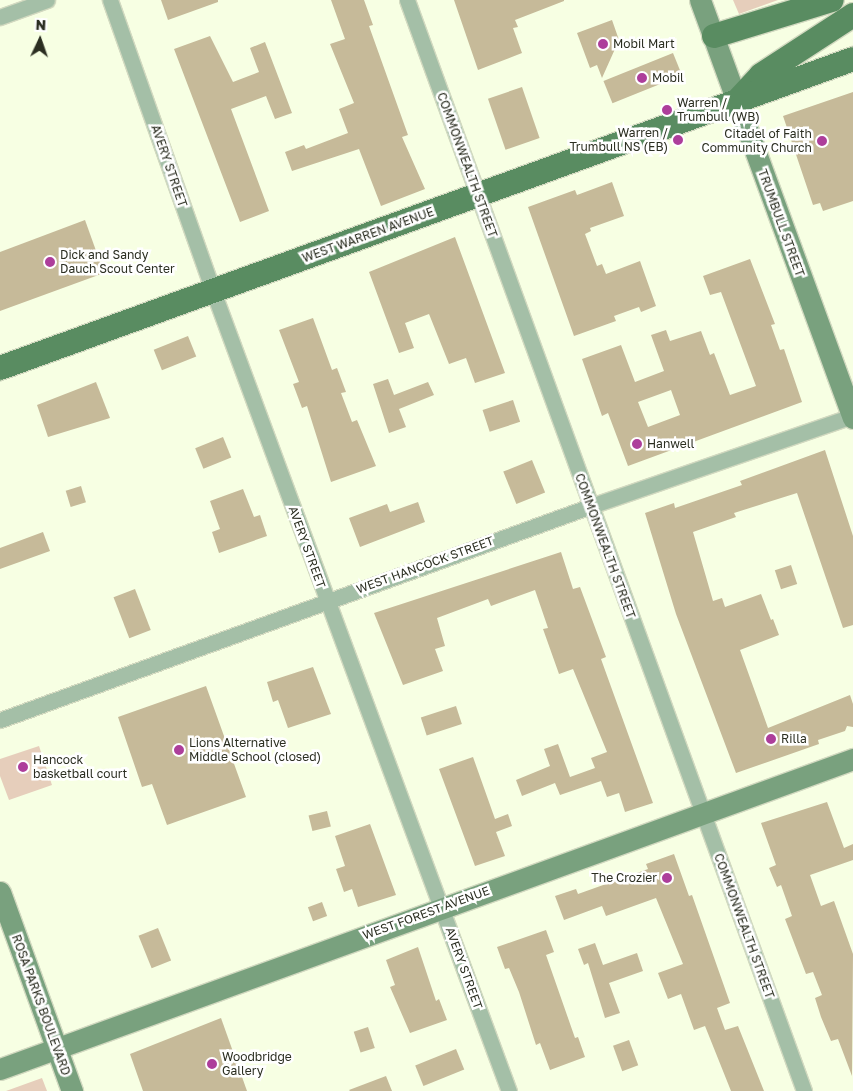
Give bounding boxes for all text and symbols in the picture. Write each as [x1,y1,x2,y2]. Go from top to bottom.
north arrow [15,15,65,65]
text: N [35,16,47,33]
place label: Mobil Mart [613,37,675,51]
marker: Mobil Mart [597,38,609,50]
place label: Mobil [652,71,684,85]
marker: Mobil [636,72,648,84]
street label: COMMONWEALTH STREET [434,90,500,240]
place label: Warren / Trumbull (WB) [677,96,760,124]
marker: Warren / Trumbull (WB) [661,104,673,116]
street label: AVERY STREET [148,123,190,209]
place label: Warren / Trumbull NS (EB) [569,126,668,154]
place label: Citadel of Faith Community Church [702,127,812,155]
marker: Warren / Trumbull NS (EB) [672,134,684,146]
marker: Citadel of Faith Community Church [816,135,828,147]
street label: TRUMBULL STREET [755,167,807,279]
street label: WEST WARREN AVENUE [300,204,436,266]
place label: Dick and Sandy Dauch Scout Center [60,248,175,276]
marker: Dick and Sandy Dauch Scout Center [44,256,56,268]
place label: Hanwell [647,437,694,451]
marker: Hanwell [631,438,643,450]
street label: COMMONWEALTH STREET [572,471,638,621]
street label: AVERY STREET [286,504,328,590]
street label: WEST HANCOCK STREET [354,533,496,597]
place label: Rilla [781,732,807,746]
marker: Rilla [765,733,777,745]
place label: Lions Alternative Middle School (closed) [189,736,321,764]
marker: Lions Alternative Middle School (closed) [173,744,185,756]
place label: Hancock basketball court [33,753,127,781]
marker: Hancock basketball court [17,761,29,773]
street label: COMMONWEALTH STREET [711,851,777,1001]
place label: The Crozier [591,871,657,885]
marker: The Crozier [661,872,673,884]
street label: WEST FOREST AVENUE [361,883,491,943]
street label: AVERY STREET [443,925,485,1011]
street label: ROSA PARKS BOULEVARD [9,933,73,1077]
place label: Woodbridge Gallery [222,1050,292,1078]
marker: Woodbridge Gallery [206,1058,218,1070]

